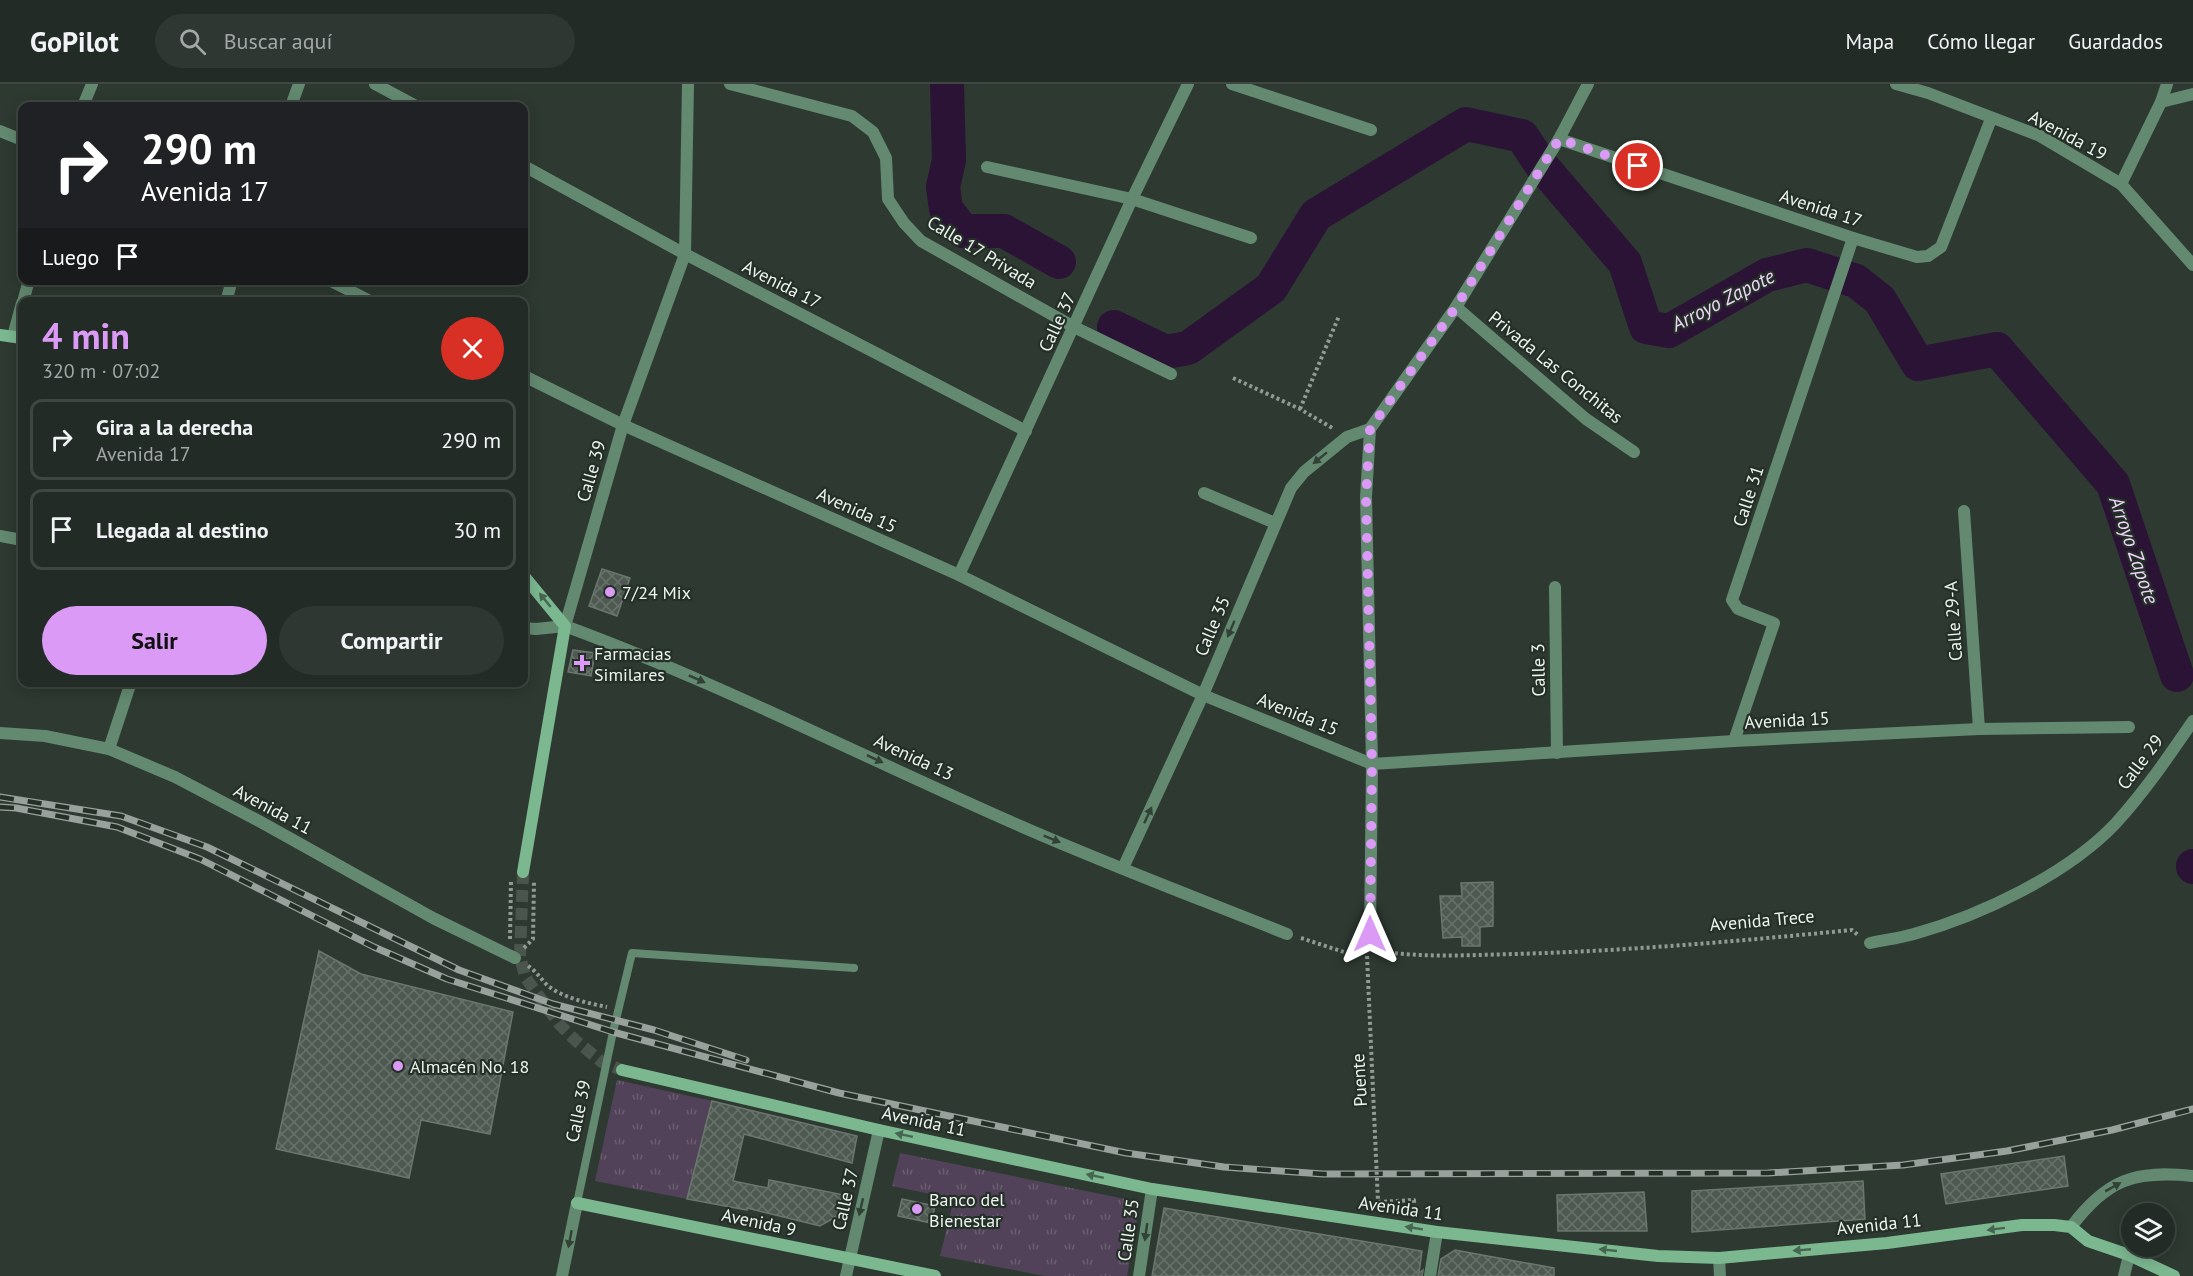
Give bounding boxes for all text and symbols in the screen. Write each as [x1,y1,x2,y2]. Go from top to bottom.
search box [155,14,575,68]
text: GoPilot [30,23,119,60]
icon: search [176,25,209,58]
text: Buscar aquí [224,27,332,55]
text: Mapa [1845,28,1894,55]
text: Cómo llegar [1927,28,2035,55]
text: Guardados [2068,28,2163,55]
street label: Avenida 19 [2025,105,2111,165]
text: 290 m [141,121,257,176]
icon: right [42,126,120,204]
pin [1612,140,1663,191]
icon: arrive [1621,149,1654,182]
text: Avenida 17 [141,174,269,208]
street label: Avenida 17 [1777,184,1865,232]
street label: Calle 17 Privada [923,210,1041,294]
icon: arrive [111,240,144,273]
text: Luego [42,243,99,271]
street label: Avenida 17 [739,254,825,314]
water label: Arroyo Zapote [1666,263,1780,338]
street label: Calle 37 [1033,289,1081,355]
street label: Privada Las Conchitas [1484,306,1628,428]
text: 4 min [42,312,130,359]
button: close [441,317,504,380]
text: 320 m · 07:02 [42,358,160,384]
text: Gira a la derecha [96,413,253,441]
icon: right [45,423,78,456]
text: 290 m [441,426,501,454]
street label: Calle 39 [571,438,611,504]
text: Avenida 17 [96,441,191,467]
one-way arrow [1312,452,1328,465]
street label: Calle 31 [1727,462,1769,530]
street label: Avenida 15 [813,482,901,538]
water label: Arroyo Zapote [2103,492,2165,608]
icon: arrive [45,513,78,546]
text: Llegada al destino [96,516,269,544]
text: 30 m [453,516,501,544]
street label: Calle 29-A [1939,580,1967,662]
place label: 7/24 Mix [622,581,691,604]
marker: 7/24 Mix [603,585,617,599]
one-way arrow [539,593,551,608]
street label: Calle 35 [1189,593,1235,659]
button: Salir [42,606,267,675]
button: Compartir [279,606,504,675]
one-way arrow [1225,620,1235,638]
place label: Farmacias Similares [594,642,671,686]
street label: Calle 3 [1526,643,1550,697]
marker: Farmacias Similares [575,656,589,670]
one-way arrow [688,674,706,684]
street label: Avenida 15 [1254,687,1342,741]
street label: Avenida 15 [1744,706,1830,734]
street label: Avenida 13 [871,729,957,785]
street label: Calle 29 [2112,730,2168,794]
one-way arrow [866,754,883,763]
street label: Avenida 11 [230,779,316,839]
one-way arrow [1143,806,1152,823]
one-way arrow [1044,834,1062,844]
position arrow [1338,902,1402,966]
street label: Avenida Trece [1709,904,1815,936]
street label: Puente [1346,1053,1372,1107]
place label: Almacén No. 18 [410,1055,529,1078]
marker: Almacén No. 18 [391,1059,405,1073]
street label: Calle 39 [560,1078,596,1144]
street label: Avenida 11 [880,1101,968,1141]
one-way arrow [895,1130,914,1139]
street label: Calle 37 [827,1166,863,1232]
one-way arrow [1086,1171,1104,1181]
one-way arrow [2104,1182,2121,1192]
place label: Banco del Bienestar [929,1188,1005,1232]
street label: Avenida 11 [1357,1191,1445,1225]
street label: Calle 35 [1112,1197,1144,1263]
one-way arrow [856,1198,866,1216]
marker: Banco del Bienestar [910,1202,924,1216]
street label: Avenida 9 [720,1203,798,1241]
map controls [2121,1203,2175,1257]
button: layers [2121,1203,2175,1257]
street label: Avenida 11 [1835,1208,1923,1240]
one-way arrow [1141,1223,1150,1242]
one-way arrow [1404,1224,1423,1233]
one-way arrow [1986,1224,2005,1233]
one-way arrow [564,1230,574,1249]
one-way arrow [1598,1245,1617,1255]
one-way arrow [1792,1245,1811,1255]

